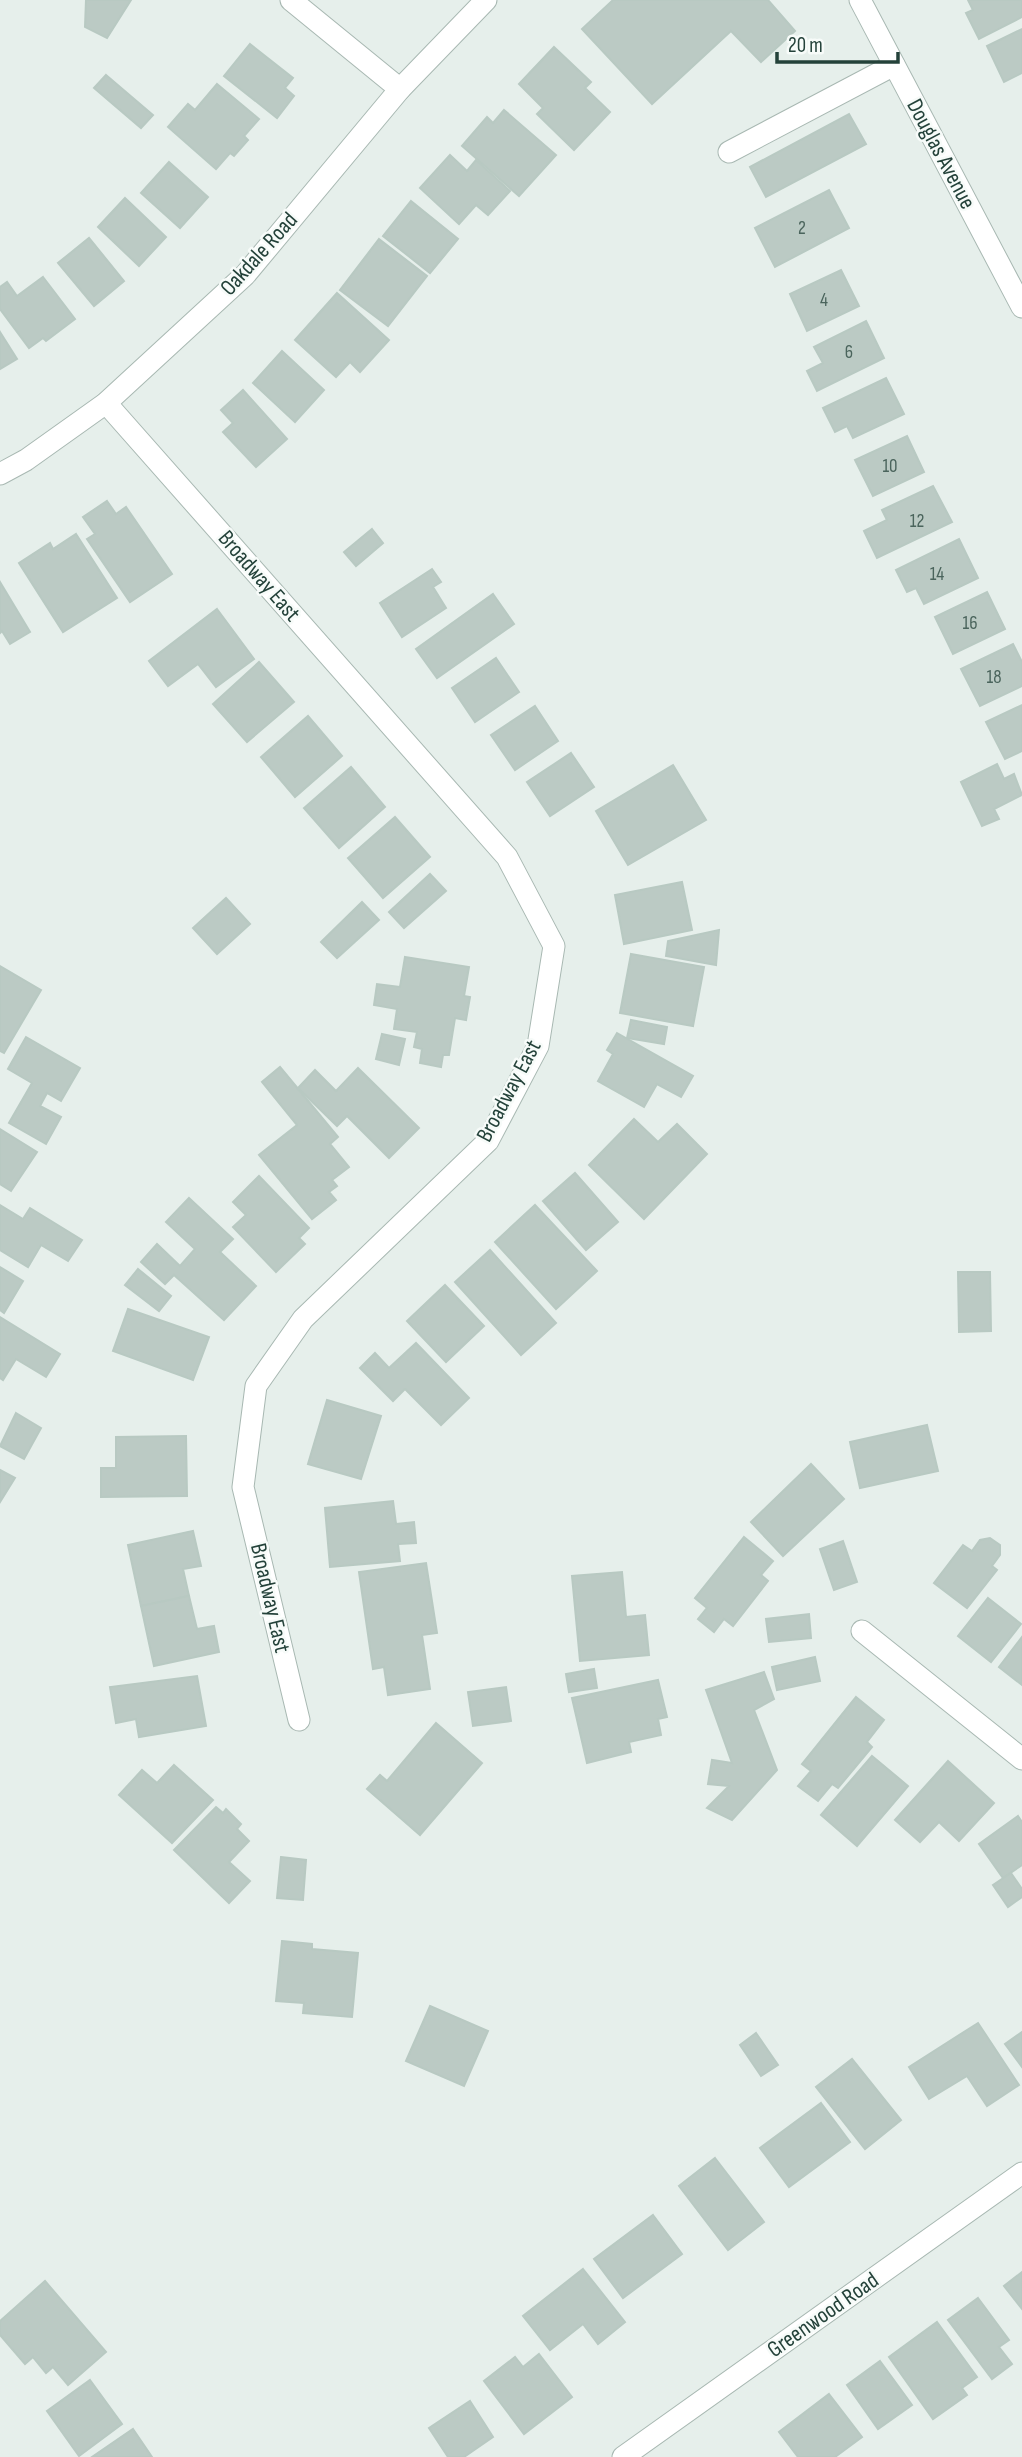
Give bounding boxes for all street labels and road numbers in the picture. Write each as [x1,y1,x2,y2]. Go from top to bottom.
street label: Douglas Avenue [900,94,982,214]
street label: Oakdale Road [214,207,304,301]
street label: Broadway East [212,525,306,627]
street label: Broadway East [470,1035,548,1147]
street label: Broadway East [244,1541,296,1655]
street label: Greenwood Road [762,2266,884,2364]

